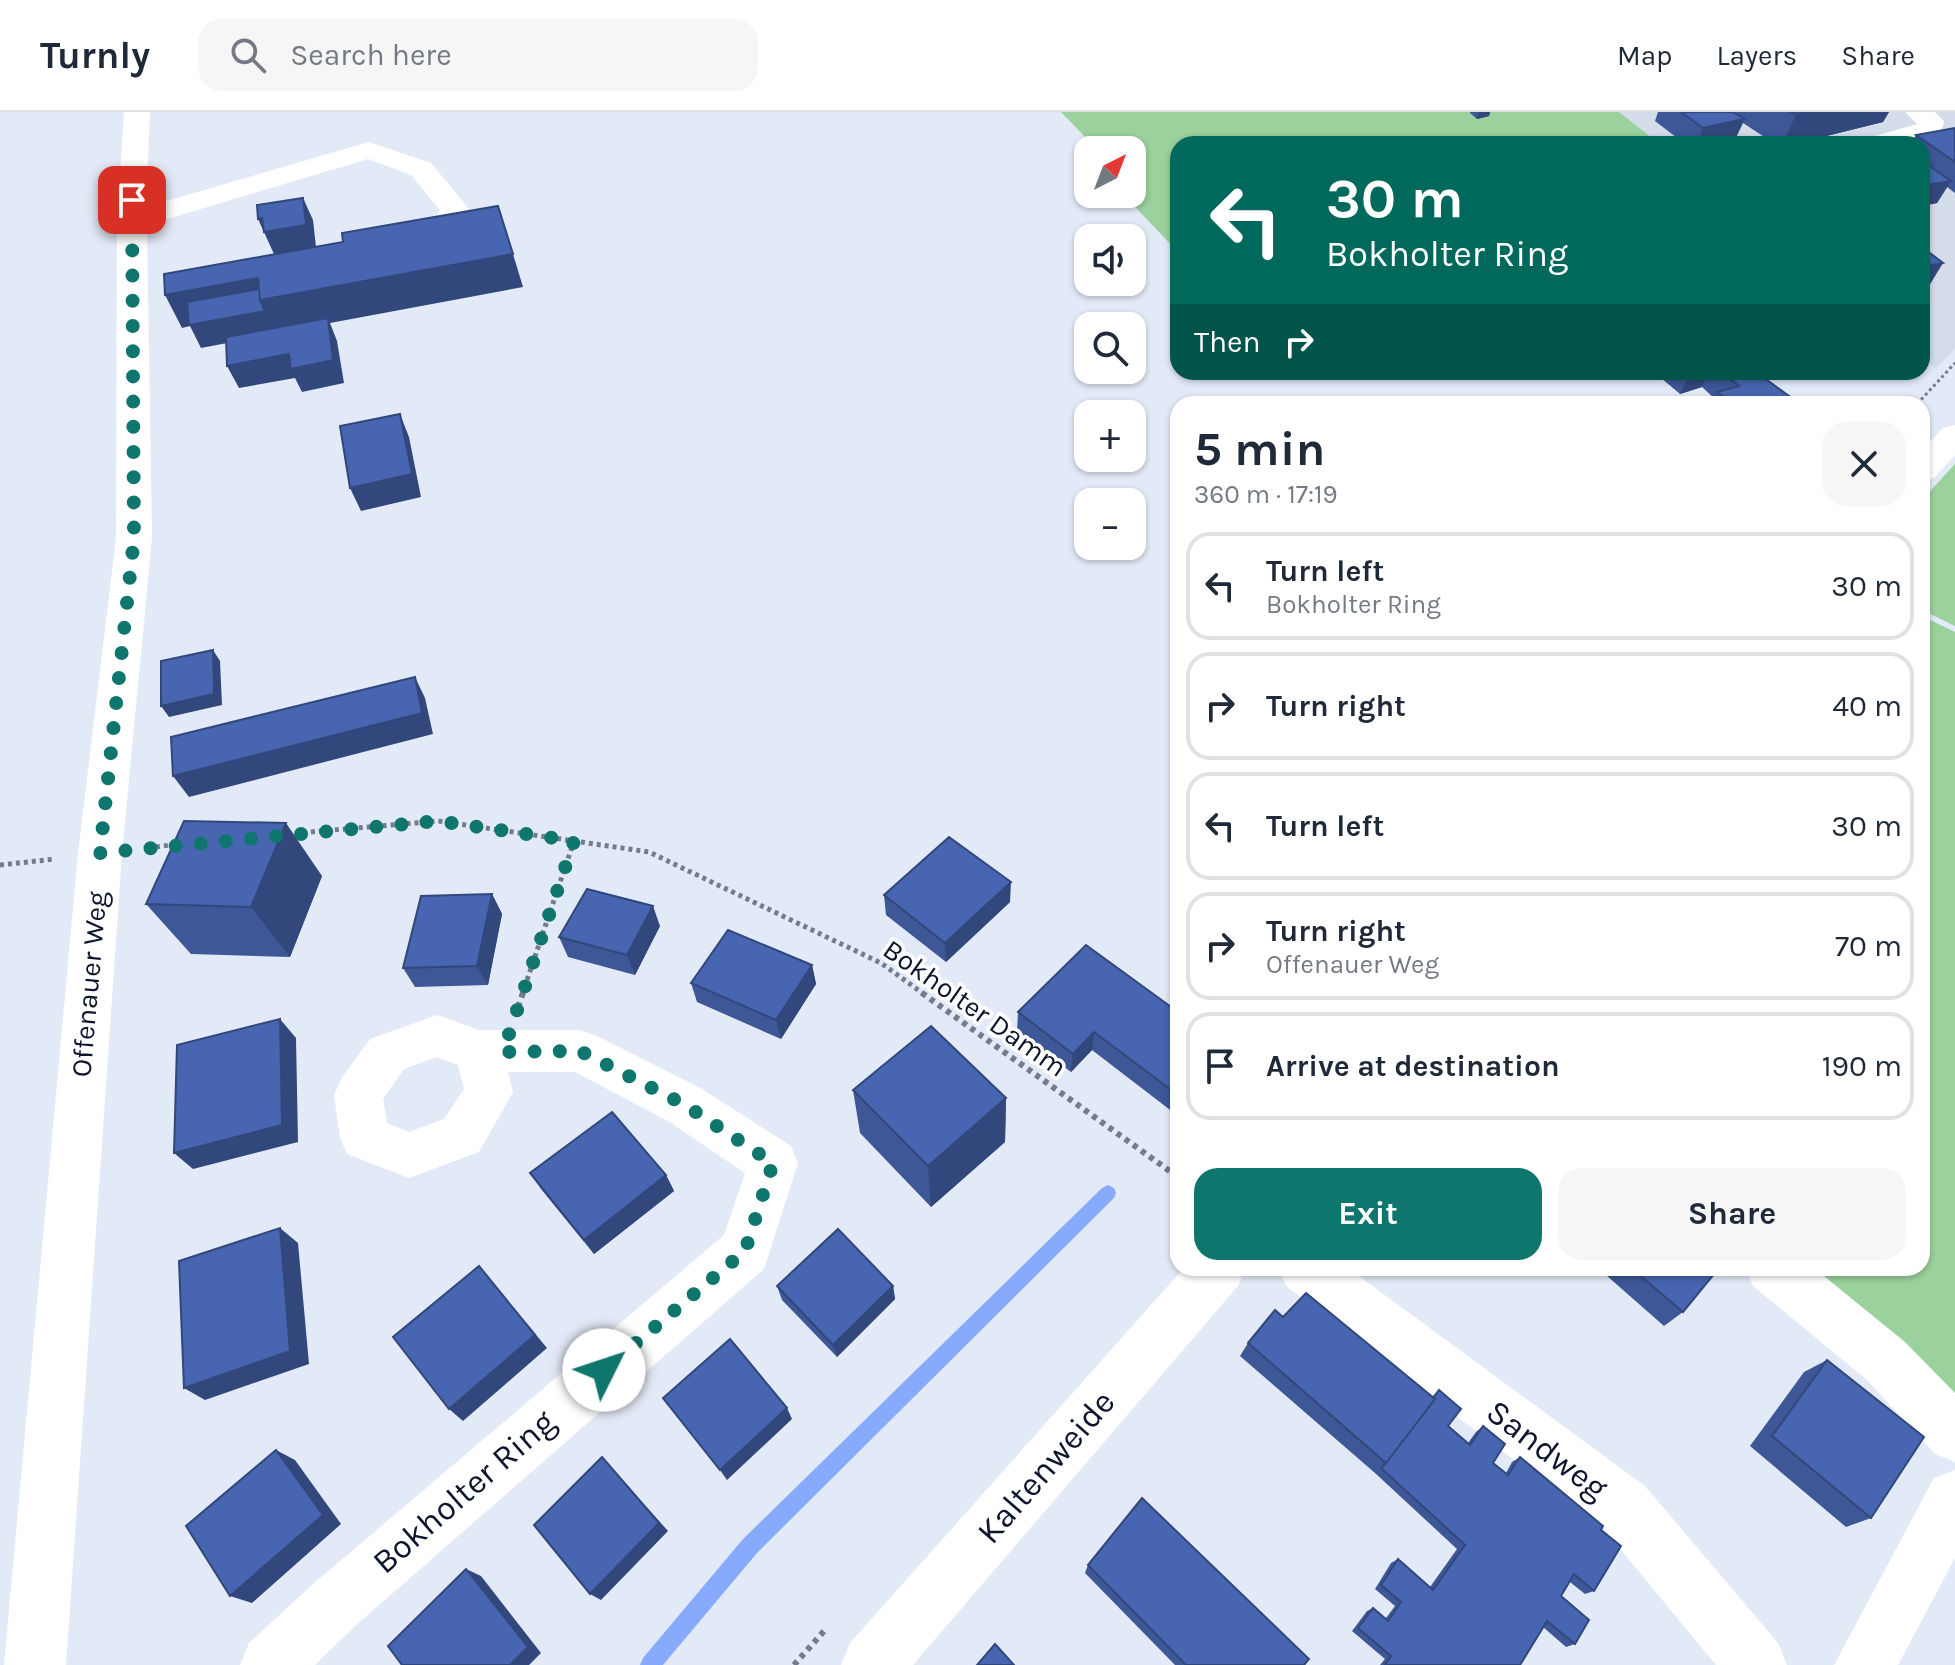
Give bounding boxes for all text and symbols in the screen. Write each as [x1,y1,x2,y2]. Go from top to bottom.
search box [198,19,758,91]
text: Turnly [40,33,150,78]
icon: search [226,33,270,77]
text: Search here [290,37,452,73]
text: Map [1617,39,1672,72]
text: Layers [1716,39,1797,72]
text: Share [1841,39,1915,72]
north arrow [1074,136,1146,208]
map controls [1074,136,1146,560]
pin [98,166,166,234]
text: 30 m [1326,166,1464,231]
icon: left [1194,168,1298,272]
icon: arrive [110,178,154,222]
button: sound [1074,224,1146,296]
text: Bokholter Ring [1326,233,1568,275]
button: search [1074,312,1146,384]
icon: right [1277,320,1321,364]
text: Then [1194,324,1261,360]
button: + [1074,400,1146,472]
text: 5 min [1194,421,1325,477]
button: close [1822,422,1906,506]
text: 360 m · 17:19 [1194,479,1338,510]
button: − [1074,488,1146,560]
text: Turn left [1266,553,1384,589]
icon: left [1198,564,1242,608]
text: 30 m [1831,568,1902,604]
text: Bokholter Ring [1266,589,1441,620]
icon: right [1198,684,1242,728]
text: Turn right [1266,688,1406,724]
text: 40 m [1832,688,1902,724]
icon: left [1198,804,1242,848]
text: Turn left [1266,808,1384,844]
text: 30 m [1831,808,1902,844]
street label: Offenauer Weg [64,890,114,1078]
text: Turn right [1266,913,1406,949]
icon: right [1198,924,1242,968]
text: 70 m [1835,928,1902,964]
street label: Bokholter Damm [877,932,1073,1084]
text: Offenauer Weg [1266,949,1439,980]
icon: arrive [1198,1044,1242,1088]
text: Arrive at destination [1266,1048,1560,1084]
text: 190 m [1822,1048,1902,1084]
button: Exit [1194,1168,1542,1260]
button: Share [1558,1168,1906,1260]
position arrow [562,1328,646,1412]
street label: Kaltenweide [969,1382,1123,1552]
street label: Sandweg [1479,1392,1615,1508]
street label: Bokholter Ring [365,1402,563,1582]

